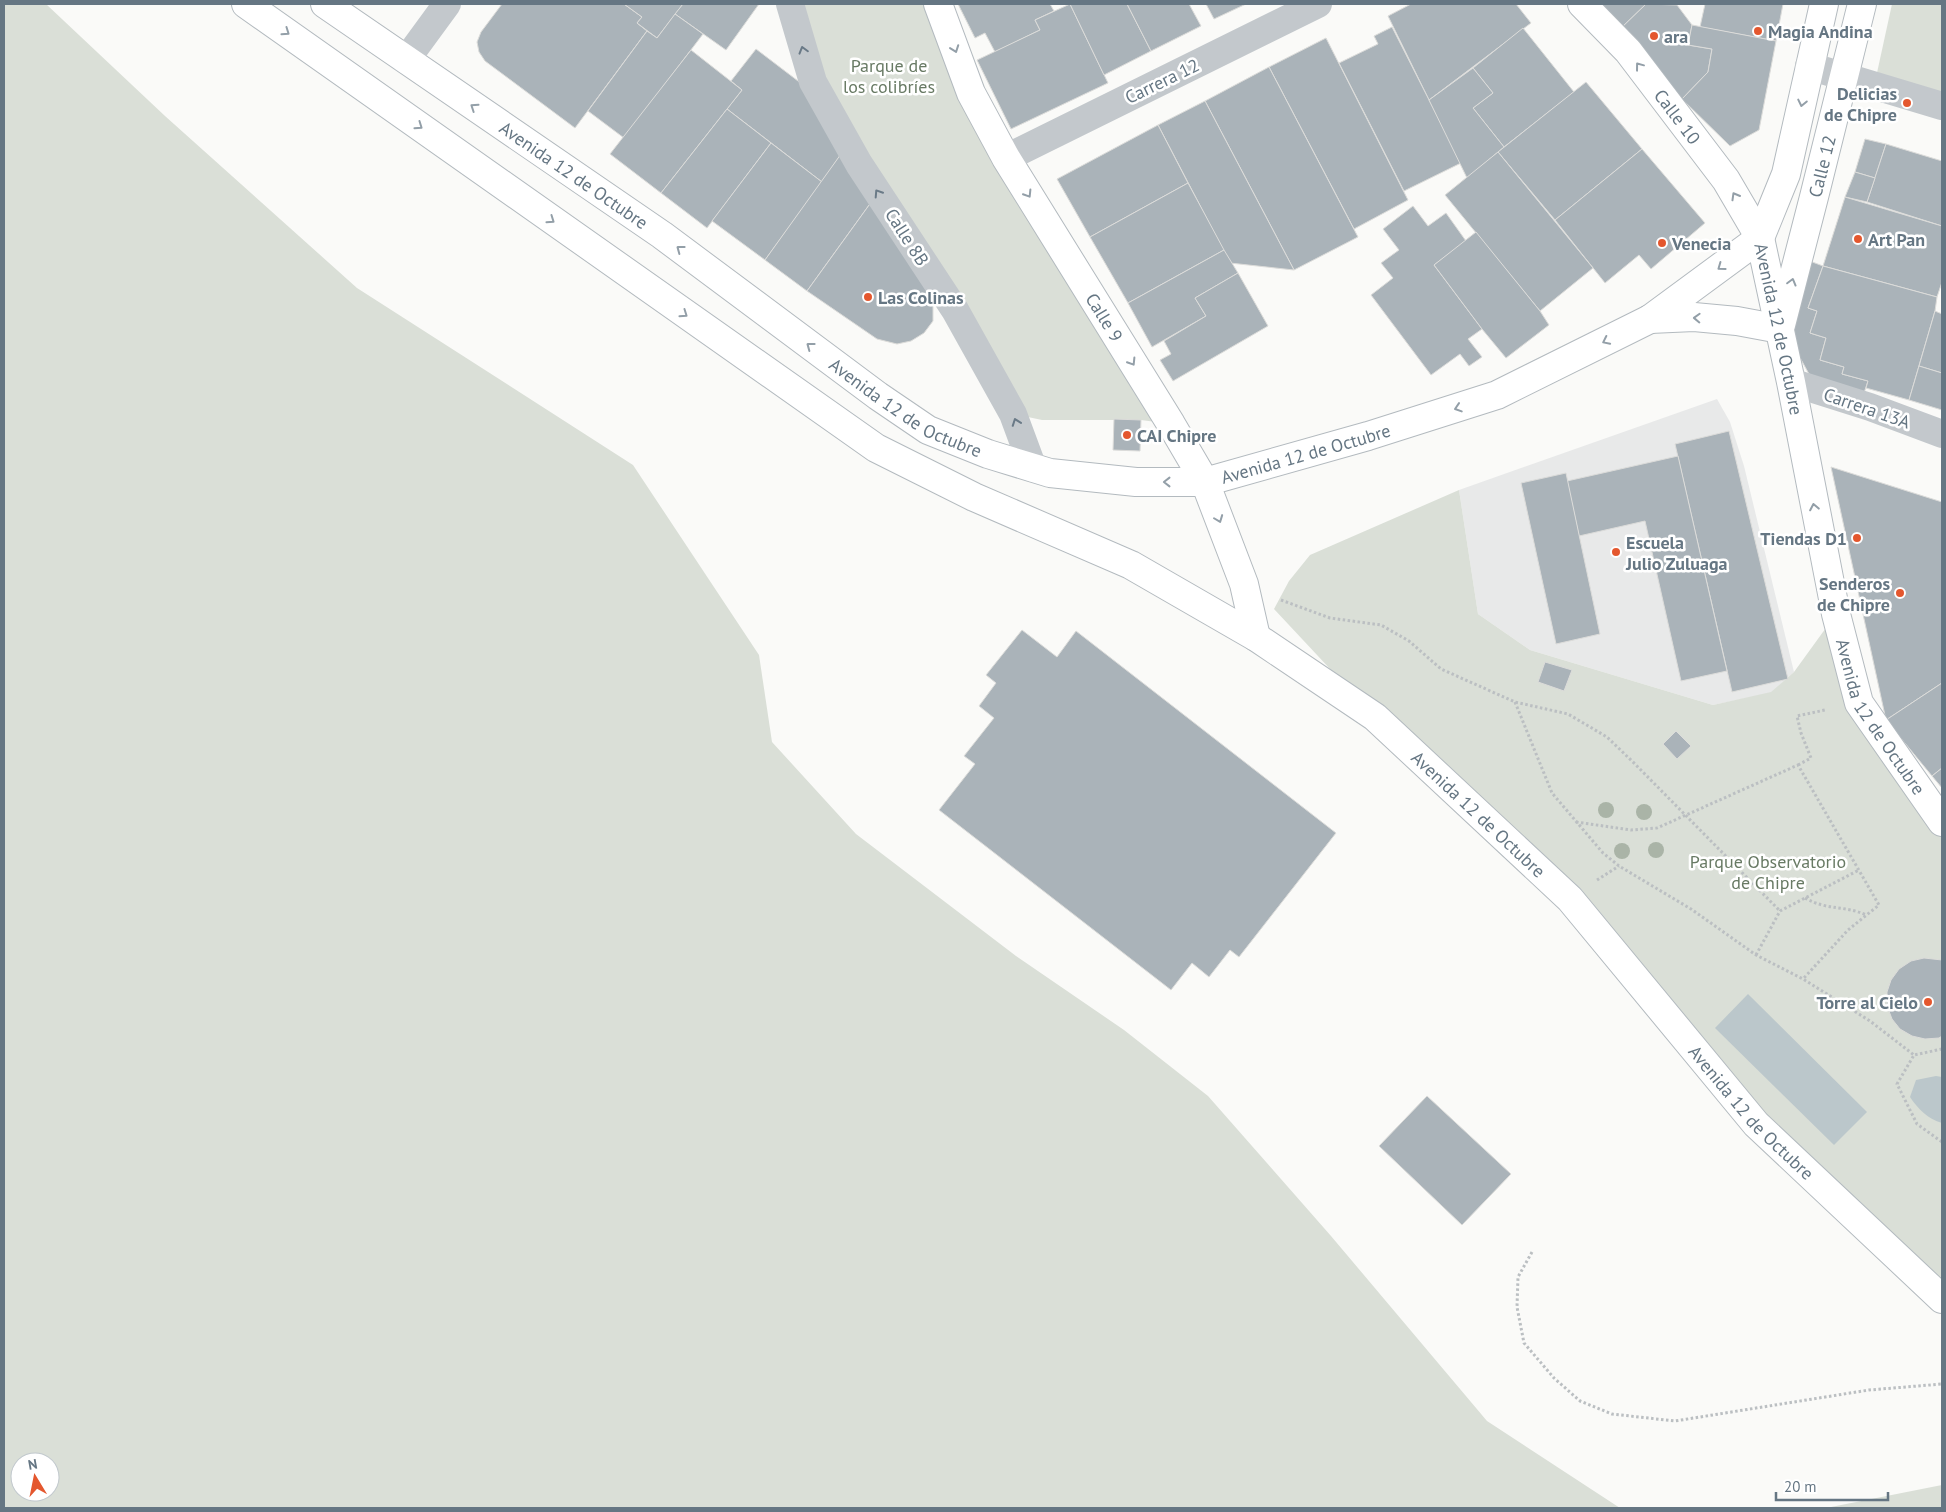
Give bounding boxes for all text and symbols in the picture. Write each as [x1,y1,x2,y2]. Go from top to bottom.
place label: Magia Andina [1768,20,1873,43]
place label: ara [1664,25,1688,48]
marker: Magia Andina [1752,25,1764,37]
one-way arrow [280,26,290,35]
marker: ara [1648,30,1660,42]
one-way arrow [949,45,959,53]
one-way arrow [799,46,809,55]
street label: Carrera 12 [1121,53,1203,109]
park label: Parque de los colibríes [843,54,935,98]
one-way arrow [1636,62,1645,71]
place label: Delicias de Chipre [1824,82,1897,126]
street label: Calle 10 [1650,84,1706,149]
marker: Delicias de Chipre [1901,97,1913,109]
one-way arrow [1797,98,1807,107]
one-way arrow [470,104,480,113]
street label: Avenida 12 de Octubre [495,116,653,234]
one-way arrow [413,120,423,129]
street label: Calle 12 [1803,133,1840,199]
one-way arrow [1022,189,1032,198]
one-way arrow [875,190,884,199]
one-way arrow [1732,193,1742,202]
street label: Calle 8B [880,204,934,270]
one-way arrow [545,214,555,223]
place label: Art Pan [1868,228,1925,251]
place label: Venecia [1671,232,1731,255]
marker: Art Pan [1852,233,1864,245]
marker: Venecia [1656,237,1668,249]
street label: Avenida 12 de Octubre [1750,241,1809,417]
one-way arrow [677,246,686,254]
one-way arrow [1717,261,1726,270]
one-way arrow [1786,278,1797,287]
place label: Las Colinas [878,286,964,309]
street label: Calle 9 [1081,288,1129,346]
marker: Las Colinas [862,291,874,303]
one-way arrow [678,308,688,317]
one-way arrow [1692,313,1700,323]
one-way arrow [1602,335,1611,345]
one-way arrow [807,342,816,352]
street label: Avenida 12 de Octubre [825,352,985,462]
one-way arrow [1125,357,1135,366]
street label: Carrera 13A [1821,382,1914,434]
one-way arrow [1455,402,1463,412]
one-way arrow [1012,418,1022,427]
street label: Avenida 12 de Octubre [1218,418,1393,488]
place label: CAI Chipre [1137,424,1217,447]
marker: CAI Chipre [1121,429,1133,441]
one-way arrow [1162,477,1170,487]
one-way arrow [1810,503,1820,512]
one-way arrow [1213,514,1223,523]
place label: Tiendas D1 [1760,527,1847,550]
place label: Escuela Julio Zuluaga [1625,531,1728,575]
marker: Tiendas D1 [1851,532,1863,544]
marker: Escuela Julio Zuluaga [1610,546,1622,558]
place label: Senderos de Chipre [1817,572,1890,616]
marker: Senderos de Chipre [1894,587,1906,599]
street label: Avenida 12 de Octubre [1831,636,1931,799]
street label: Avenida 12 de Octubre [1407,746,1551,882]
park label: Parque Observatorio de Chipre [1690,850,1846,894]
place label: Torre al Cielo [1817,991,1918,1014]
marker: Torre al Cielo [1922,996,1934,1008]
street label: Avenida 12 de Octubre [1684,1040,1819,1184]
north arrow [10,1452,60,1502]
text: N [27,1455,39,1474]
scale bar [1776,1470,1888,1502]
text: 20 m [1784,1477,1817,1496]

